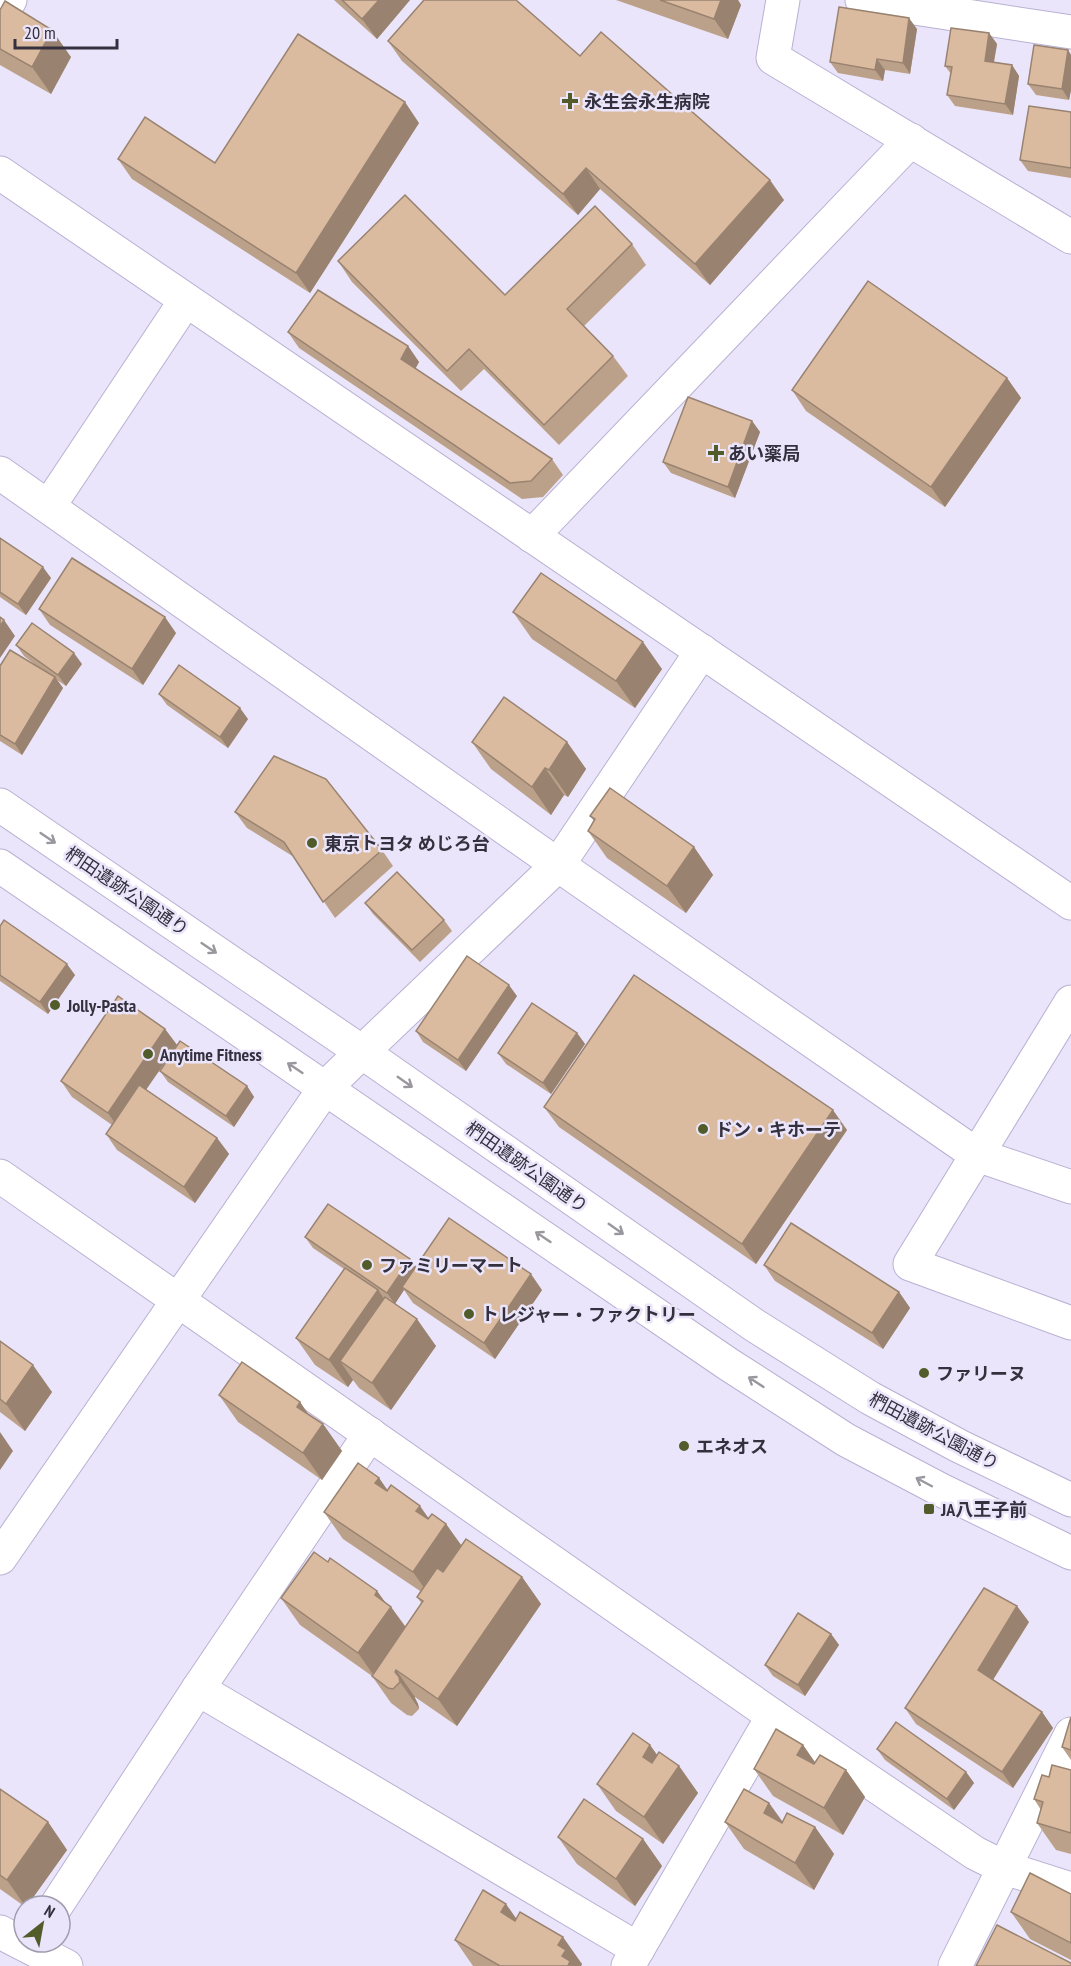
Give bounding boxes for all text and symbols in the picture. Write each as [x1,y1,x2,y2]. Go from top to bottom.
scale bar [15,12,117,50]
text: 20 m [24,21,56,44]
place label: 永生会永生病院 [584,90,710,113]
marker: 永生会永生病院 [561,92,579,110]
place label: あい薬局 [728,442,800,465]
marker: あい薬局 [709,446,723,460]
one-way arrow [40,831,57,844]
place label: 東京トヨタ めじろ台 [324,832,490,855]
marker: 東京トヨタ めじろ台 [305,836,319,850]
street label: 椚田遺跡公園通り [61,841,193,941]
one-way arrow [201,942,217,954]
place label: Jolly-Pasta [66,994,136,1017]
marker: Jolly-Pasta [48,998,62,1012]
place label: Anytime Fitness [159,1043,262,1066]
marker: Anytime Fitness [141,1047,155,1061]
one-way arrow [288,1062,304,1074]
one-way arrow [396,1076,412,1088]
street label: 椚田遺跡公園通り [461,1116,593,1218]
place label: ドン・キホーテ [715,1118,841,1141]
marker: ドン・キホーテ [696,1122,710,1136]
one-way arrow [608,1223,624,1235]
one-way arrow [535,1231,552,1243]
place label: ファミリーマート [379,1254,523,1277]
marker: ファミリーマート [360,1258,374,1272]
place label: トレジャー・ファクトリー [481,1303,696,1326]
marker: トレジャー・ファクトリー [462,1307,476,1321]
place label: ファリーヌ [936,1362,1026,1385]
marker: ファリーヌ [917,1366,931,1380]
one-way arrow [748,1376,765,1389]
street label: 椚田遺跡公園通り [865,1387,1003,1475]
place label: エネオス [696,1435,768,1458]
marker: エネオス [677,1439,691,1453]
one-way arrow [916,1476,933,1488]
place label: JA八王子前 [940,1498,1027,1521]
marker: JA八王子前 [922,1502,936,1516]
north arrow [12,1894,72,1954]
text: N [41,1900,59,1922]

